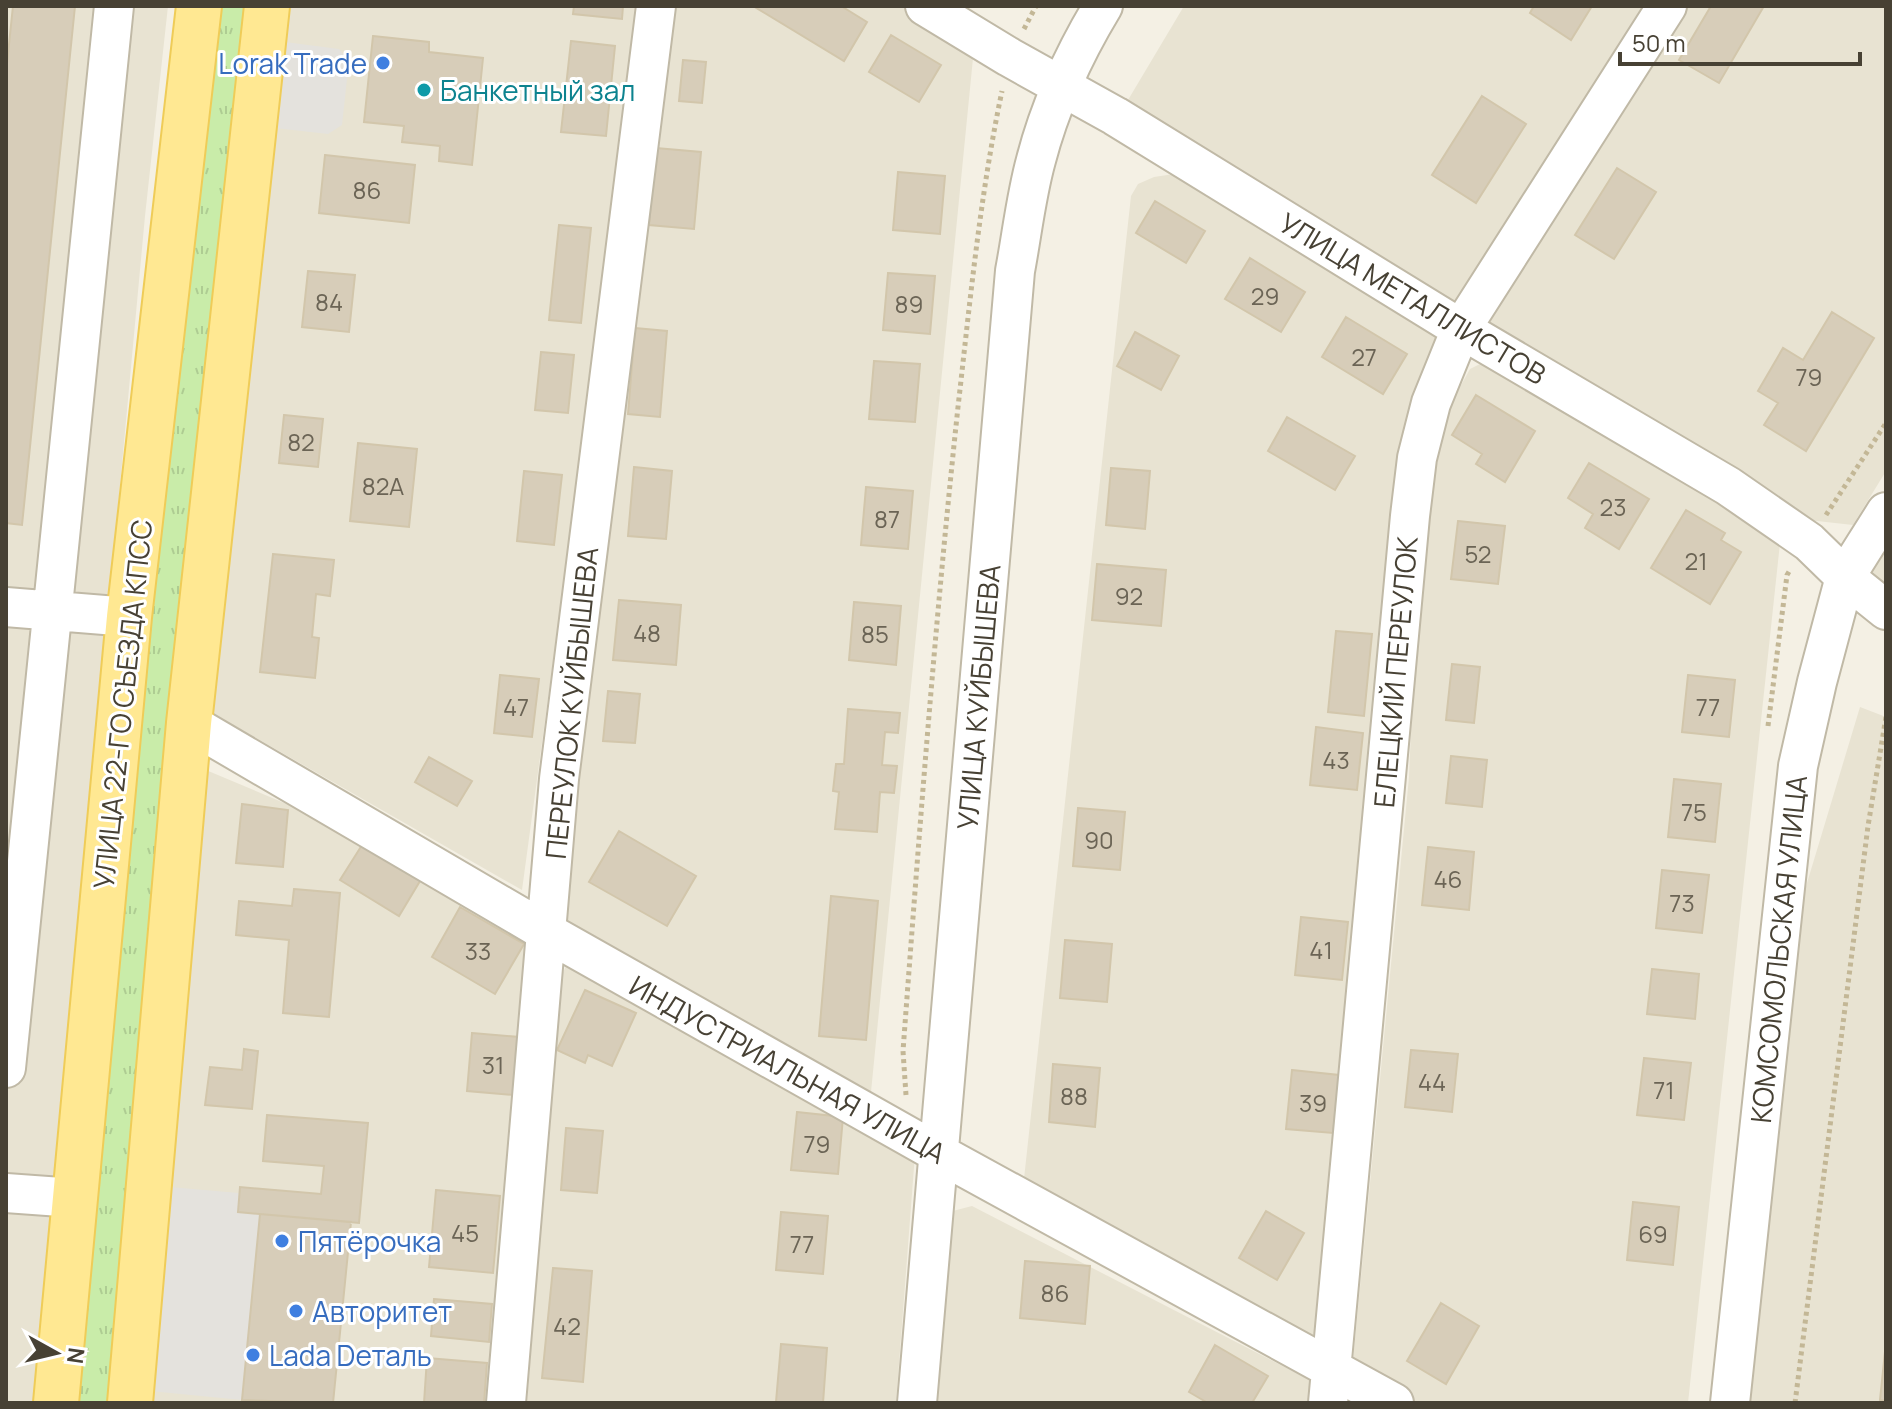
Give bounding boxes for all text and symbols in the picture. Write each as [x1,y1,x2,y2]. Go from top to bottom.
scale bar [1620,16,1860,66]
text: 50 m [1632,26,1686,59]
place label: Lorak Trade [218,44,367,82]
marker: Lorak Trade [374,54,392,72]
place label: Банкетный зал [440,71,635,109]
marker: Банкетный зал [415,81,433,99]
house number: 86 [353,173,381,206]
street label: УЛИЦА МЕТАЛЛИСТОВ [1273,203,1553,393]
house number: 29 [1251,279,1279,312]
house number: 84 [315,285,343,318]
house number: 89 [895,287,923,320]
house number: 27 [1351,340,1377,373]
house number: 79 [1796,360,1822,393]
house number: 82 [287,425,315,458]
house number: 82А [362,469,404,502]
house number: 23 [1600,490,1626,523]
house number: 87 [874,502,900,535]
street label: УЛИЦА 22-ГО СЪЕЗДА КПСС [84,517,160,891]
street label: ЕЛЕЦКИЙ ПЕРЕУЛОК [1364,534,1426,809]
house number: 52 [1465,537,1491,570]
house number: 21 [1684,544,1708,577]
street label: ПЕРЕУЛОК КУЙБЫШЕВА [536,545,606,861]
street label: УЛИЦА КУЙБЫШЕВА [947,563,1009,831]
house number: 92 [1115,579,1143,612]
house number: 48 [633,616,661,649]
house number: 85 [861,617,889,650]
house number: 47 [503,690,529,723]
house number: 77 [1696,690,1720,723]
house number: 43 [1322,743,1350,776]
street label: КОМСОМОЛЬСКАЯ УЛИЦА [1741,773,1815,1125]
house number: 75 [1681,795,1707,828]
house number: 90 [1084,823,1114,856]
house number: 46 [1433,862,1463,895]
house number: 73 [1669,886,1695,919]
house number: 41 [1309,933,1333,966]
house number: 33 [465,934,491,967]
street label: ИНДУСТРИАЛЬНАЯ УЛИЦА [623,966,953,1172]
house number: 31 [482,1048,504,1081]
house number: 44 [1418,1065,1446,1098]
house number: 71 [1653,1073,1675,1106]
house number: 88 [1060,1079,1088,1112]
house number: 39 [1299,1086,1327,1119]
house number: 79 [804,1127,830,1160]
house number: 45 [451,1216,479,1249]
house number: 69 [1638,1217,1668,1250]
place label: Пятёрочка [298,1222,441,1260]
house number: 77 [790,1227,814,1260]
marker: Пятёрочка [273,1232,291,1250]
house number: 86 [1041,1276,1069,1309]
place label: Авторитет [312,1292,452,1330]
marker: Авторитет [287,1302,305,1320]
house number: 42 [553,1309,581,1342]
north arrow [16,1313,96,1393]
place label: Lada Dеталь [269,1336,432,1374]
text: N [60,1346,92,1366]
marker: Lada Dеталь [244,1346,262,1364]

